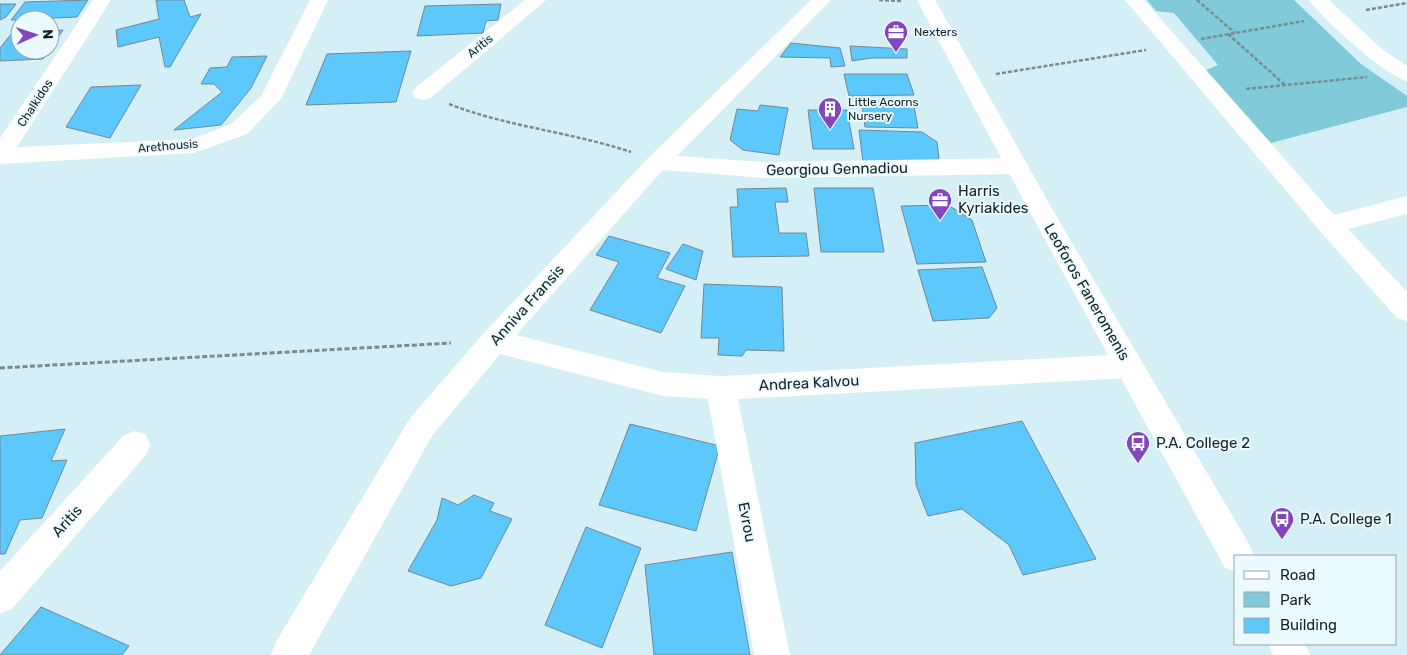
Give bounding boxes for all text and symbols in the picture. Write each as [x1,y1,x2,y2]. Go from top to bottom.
north arrow [10,10,60,60]
office icon: Nexters [883,19,909,53]
place label: Nexters [914,25,958,39]
text: N [39,29,56,40]
street label: Aritis [464,31,496,61]
street label: Chalkidos [14,77,56,129]
place label: Little Acorns Nursery [848,95,919,123]
building icon: Little Acorns Nursery [817,96,843,130]
street label: Arethousis [137,136,199,156]
street label: Georgiou Gennadiou [766,159,908,179]
place label: Harris Kyriakides [958,182,1029,217]
office icon: Harris Kyriakides [927,187,953,221]
street label: Leoforos Faneromenis [1040,220,1134,364]
street label: Anniva Fransis [486,261,568,349]
street label: Andrea Kalvou [758,371,860,395]
bus stop icon: P.A. College 2 [1125,430,1151,464]
place label: P.A. College 2 [1156,434,1250,452]
street label: Evrou [734,500,760,544]
street label: Aritis [48,501,86,541]
bus stop icon: P.A. College 1 [1269,506,1295,540]
place label: P.A. College 1 [1300,510,1392,528]
legend [1234,555,1397,645]
text: Road [1280,566,1316,584]
text: Park [1280,591,1311,609]
text: Building [1280,616,1337,634]

